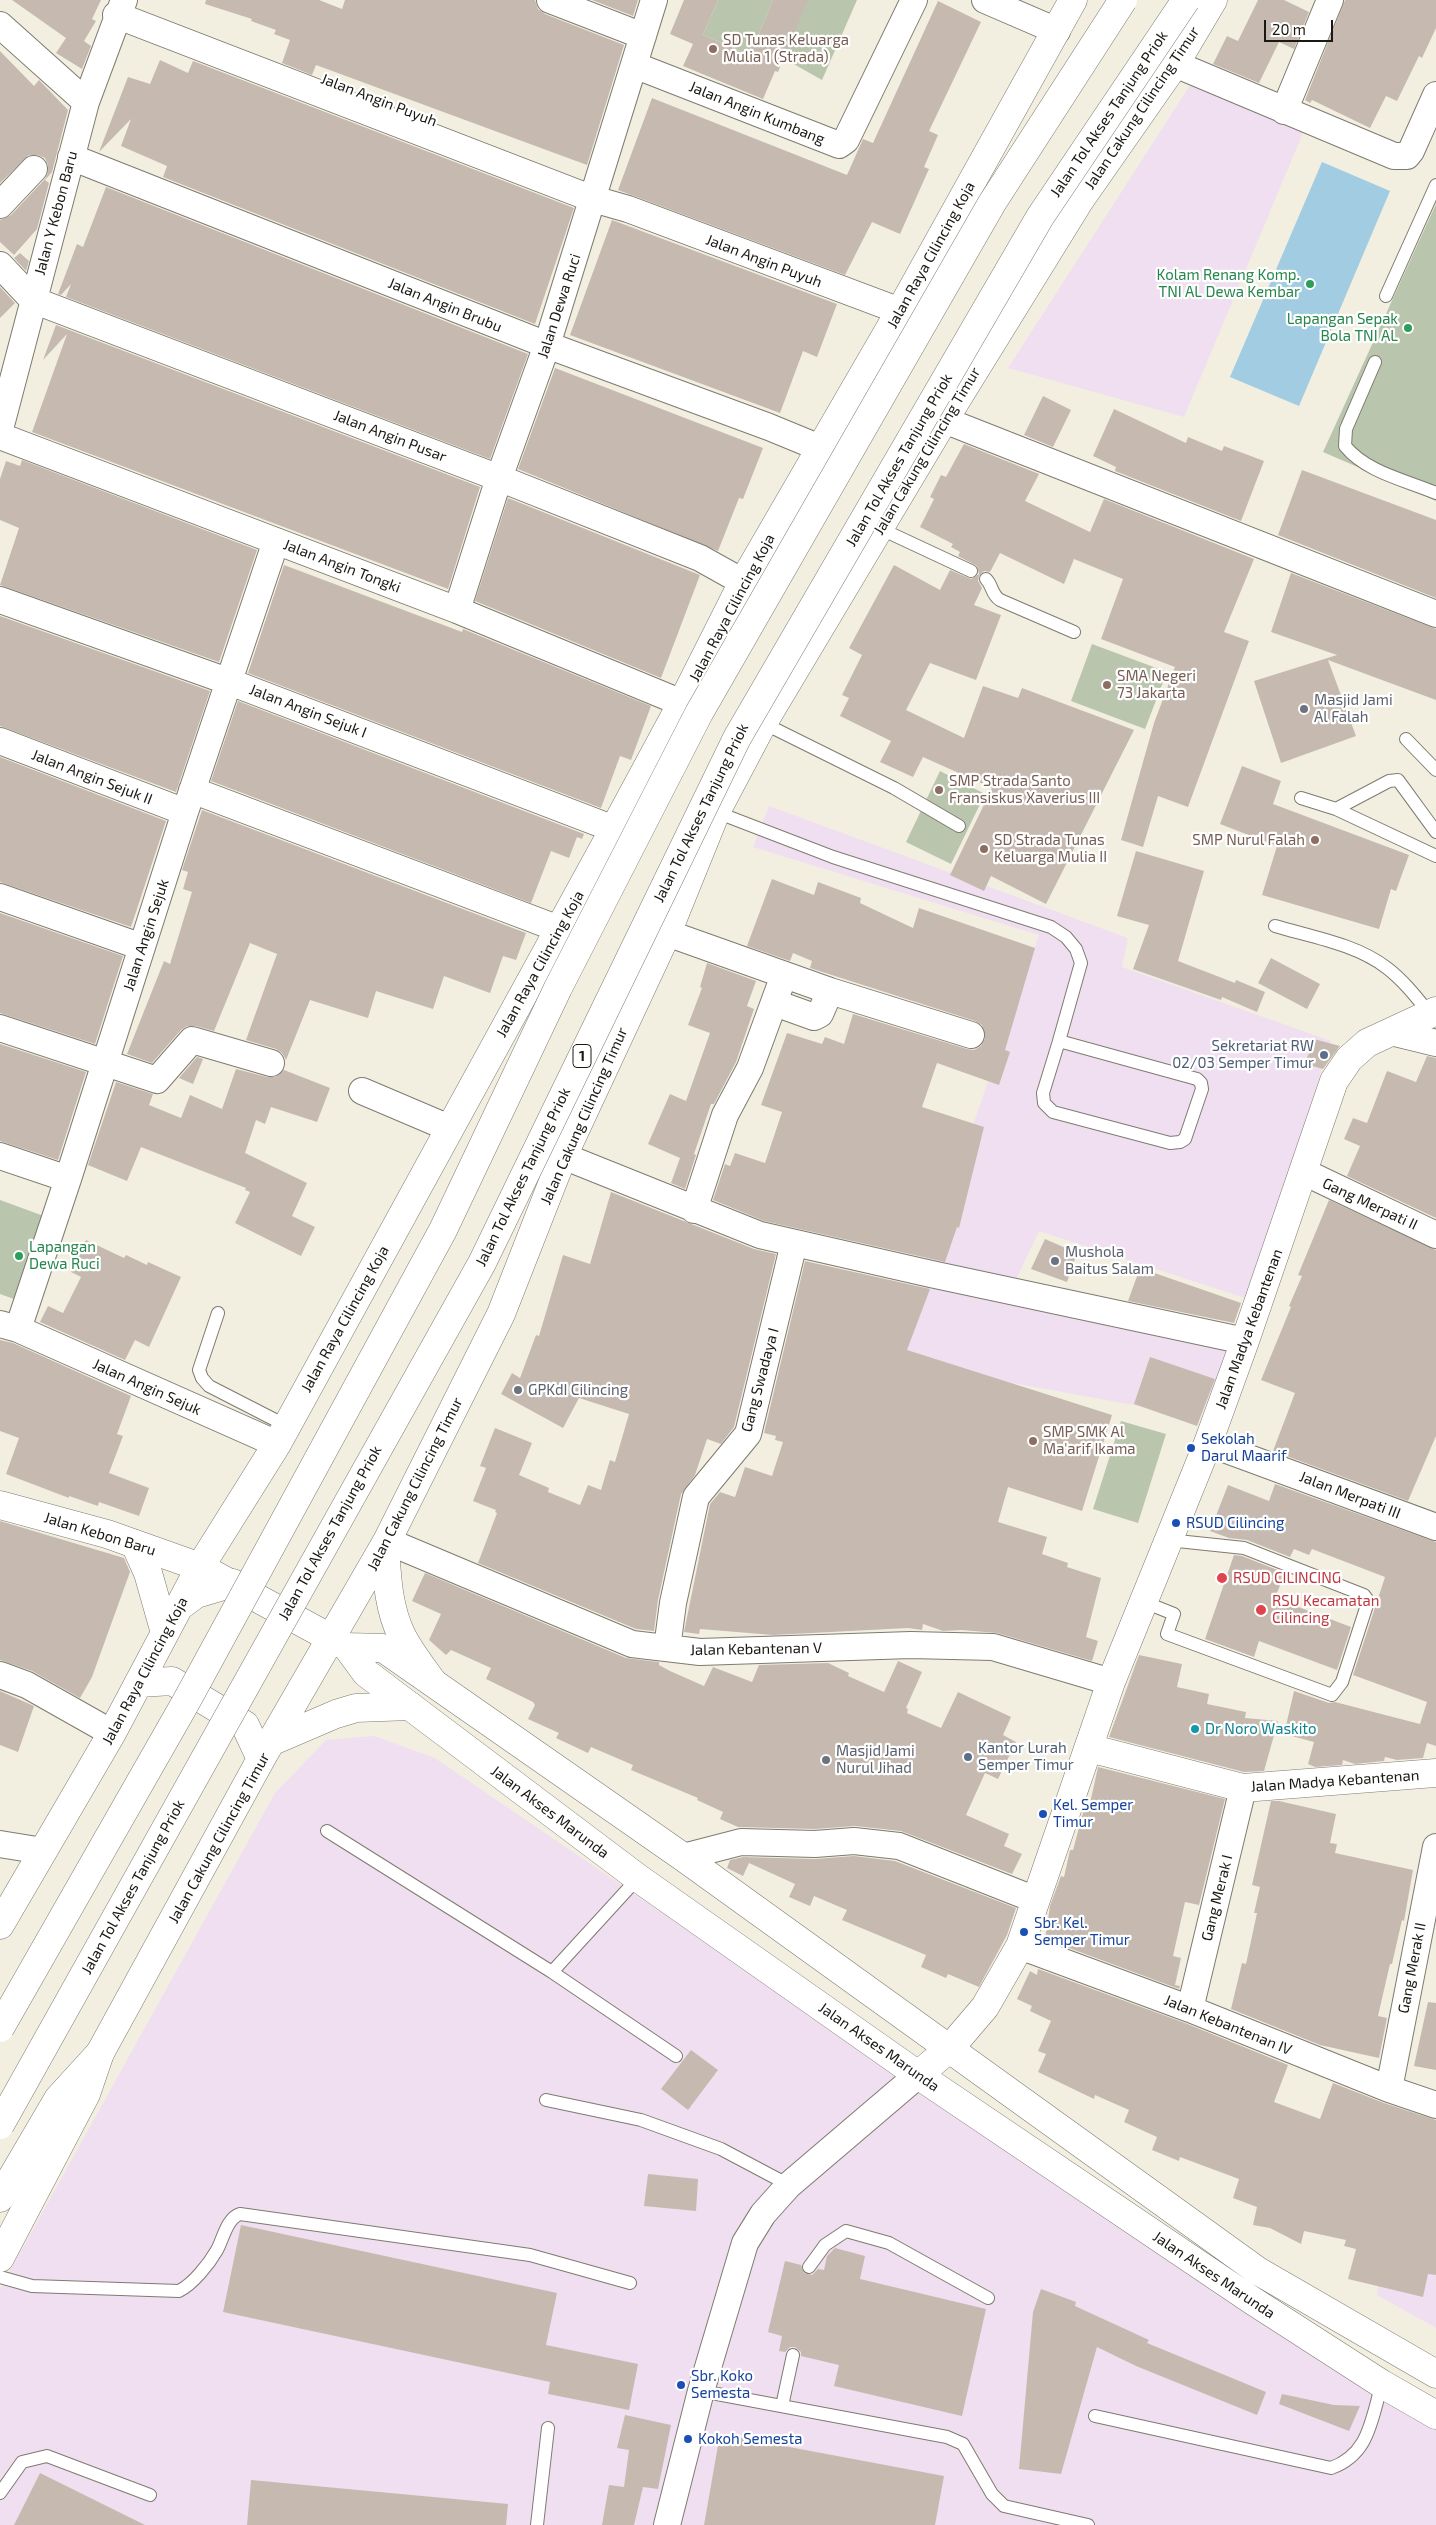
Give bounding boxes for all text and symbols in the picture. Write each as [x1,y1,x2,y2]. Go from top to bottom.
scale bar [1266,10,1335,42]
text: 20 m [1272,20,1306,38]
street label: Jalan Cakung Cilincing Timur [1081,23,1203,193]
street label: Jalan Tol Akses Tanjung Priok [1047,27,1171,201]
place label: SD Tunas Keluarga Mulia 1 (Strada) [723,31,849,66]
marker: SD Tunas Keluarga Mulia 1 (Strada) [707,43,719,55]
street label: Jalan Angin Puyuh [318,70,440,130]
street label: Jalan Angin Kumbang [687,78,827,148]
street label: Jalan Y Kebon Baru [31,149,81,277]
street label: Jalan Raya Cilincing Koja [883,179,979,331]
street label: Jalan Angin Puyuh [703,231,825,291]
street label: Jalan Dewa Ruci [534,251,584,361]
place label: Kolam Renang Komp. TNI AL Dewa Kembar [1157,266,1300,301]
street label: Jalan Angin Brubu [385,274,505,336]
marker: Kolam Renang Komp. TNI AL Dewa Kembar [1304,278,1316,290]
place label: Lapangan Sepak Bola TNI AL [1287,310,1398,345]
marker: Lapangan Sepak Bola TNI AL [1402,322,1414,334]
street label: Jalan Cakung Cilincing Timur [870,364,984,538]
street label: Jalan Tol Akses Tanjung Priok [842,370,956,550]
street label: Jalan Angin Pusar [331,406,449,466]
street label: Jalan Raya Cilincing Koja [685,531,779,685]
street label: Jalan Angin Tongki [281,535,403,597]
place label: SMA Negeri 73 Jakarta [1117,667,1196,702]
marker: SMA Negeri 73 Jakarta [1101,679,1113,691]
street label: Jalan Angin Sejuk I [247,680,369,742]
place label: Masjid Jami Al Falah [1314,691,1393,726]
marker: Masjid Jami Al Falah [1298,703,1310,715]
street label: Jalan Tol Akses Tanjung Priok [650,721,752,905]
street label: Jalan Angin Sejuk II [29,746,155,808]
place label: SMP Strada Santo Fransiskus Xaverius III [949,772,1100,807]
marker: SMP Strada Santo Fransiskus Xaverius III [933,784,945,796]
place label: SD Strada Tunas Keluarga Mulia II [994,831,1107,866]
place label: SMP Nurul Falah [1192,831,1305,849]
marker: SMP Nurul Falah [1309,834,1321,846]
marker: SD Strada Tunas Keluarga Mulia II [978,843,990,855]
street label: Jalan Angin Sejuk [119,877,173,993]
street label: Jalan Raya Cilincing Koja [492,888,588,1040]
street label: Jalan Cakung Cilincing Timur [537,1025,631,1207]
place label: Sekretariat RW 02/03 Semper Timur [1172,1037,1314,1072]
road number: 1 [573,1044,591,1068]
marker: Sekretariat RW 02/03 Semper Timur [1318,1049,1330,1061]
street label: Jalan Tol Akses Tanjung Priok [472,1085,574,1269]
street label: Gang Merpati II [1320,1174,1420,1234]
place label: Lapangan Dewa Ruci [29,1238,100,1273]
street label: Jalan Raya Cilincing Koja [297,1243,393,1395]
place label: Mushola Baitus Salam [1065,1243,1154,1278]
street label: Jalan Madya Kebantenan [1212,1246,1286,1412]
marker: Lapangan Dewa Ruci [13,1250,25,1262]
marker: Mushola Baitus Salam [1049,1255,1061,1267]
street label: Gang Swadaya I [737,1326,783,1434]
street label: Jalan Angin Sejuk [90,1355,204,1419]
place label: GPKdI Cilincing [528,1381,628,1399]
marker: GPKdI Cilincing [512,1384,524,1396]
street label: Jalan Cakung Cilincing Timur [363,1394,467,1574]
place label: SMP SMK Al Ma'arif Ikama [1043,1423,1136,1458]
place label: Sekolah Darul Maarif [1201,1430,1287,1465]
marker: SMP SMK Al Ma'arif Ikama [1027,1435,1039,1447]
marker: Sekolah Darul Maarif [1185,1442,1197,1454]
street label: Jalan Tol Akses Tanjung Priok [274,1443,386,1623]
street label: Jalan Merpati III [1297,1467,1403,1523]
street label: Jalan Kebon Baru [42,1508,158,1560]
place label: RSUD Cilincing [1186,1514,1284,1532]
marker: RSUD Cilincing [1170,1517,1182,1529]
place label: RSUD CILINCING [1233,1569,1341,1587]
marker: RSUD CILINCING [1215,1571,1229,1585]
place label: RSU Kecamatan Cilincing [1272,1592,1379,1627]
street label: Jalan Raya Cilincing Koja [98,1594,192,1748]
marker: RSU Kecamatan Cilincing [1254,1603,1268,1617]
street label: Jalan Kebantenan V [690,1639,822,1659]
place label: Dr Noro Waskito [1205,1720,1317,1738]
marker: Dr Noro Waskito [1189,1723,1201,1735]
place label: Kantor Lurah Semper Timur [978,1739,1074,1774]
place label: Masjid Jami Nurul Jihad [836,1742,915,1777]
street label: Jalan Cakung Cilincing Timur [165,1750,273,1926]
marker: Kantor Lurah Semper Timur [962,1751,974,1763]
marker: Masjid Jami Nurul Jihad [820,1754,832,1766]
street label: Jalan Akses Marunda [487,1762,613,1862]
street label: Jalan Madya Kebantenan [1250,1766,1420,1796]
place label: Kel. Semper Timur [1053,1796,1133,1831]
street label: Jalan Tol Akses Tanjung Priok [77,1797,189,1977]
marker: Kel. Semper Timur [1037,1808,1049,1820]
street label: Gang Merak I [1198,1853,1236,1943]
place label: Sbr. Kel. Semper Timur [1034,1914,1130,1949]
street label: Gang Merak II [1394,1921,1430,2015]
marker: Sbr. Kel. Semper Timur [1018,1926,1030,1938]
street label: Jalan Kebantenan IV [1162,1991,1294,2059]
street label: Jalan Akses Marunda [815,1999,943,2095]
street label: Jalan Akses Marunda [1150,2228,1278,2322]
place label: Sbr. Koko Semesta [691,2367,753,2402]
marker: Sbr. Koko Semesta [675,2379,687,2391]
place label: Kokoh Semesta [698,2430,802,2448]
marker: Kokoh Semesta [682,2433,694,2445]

